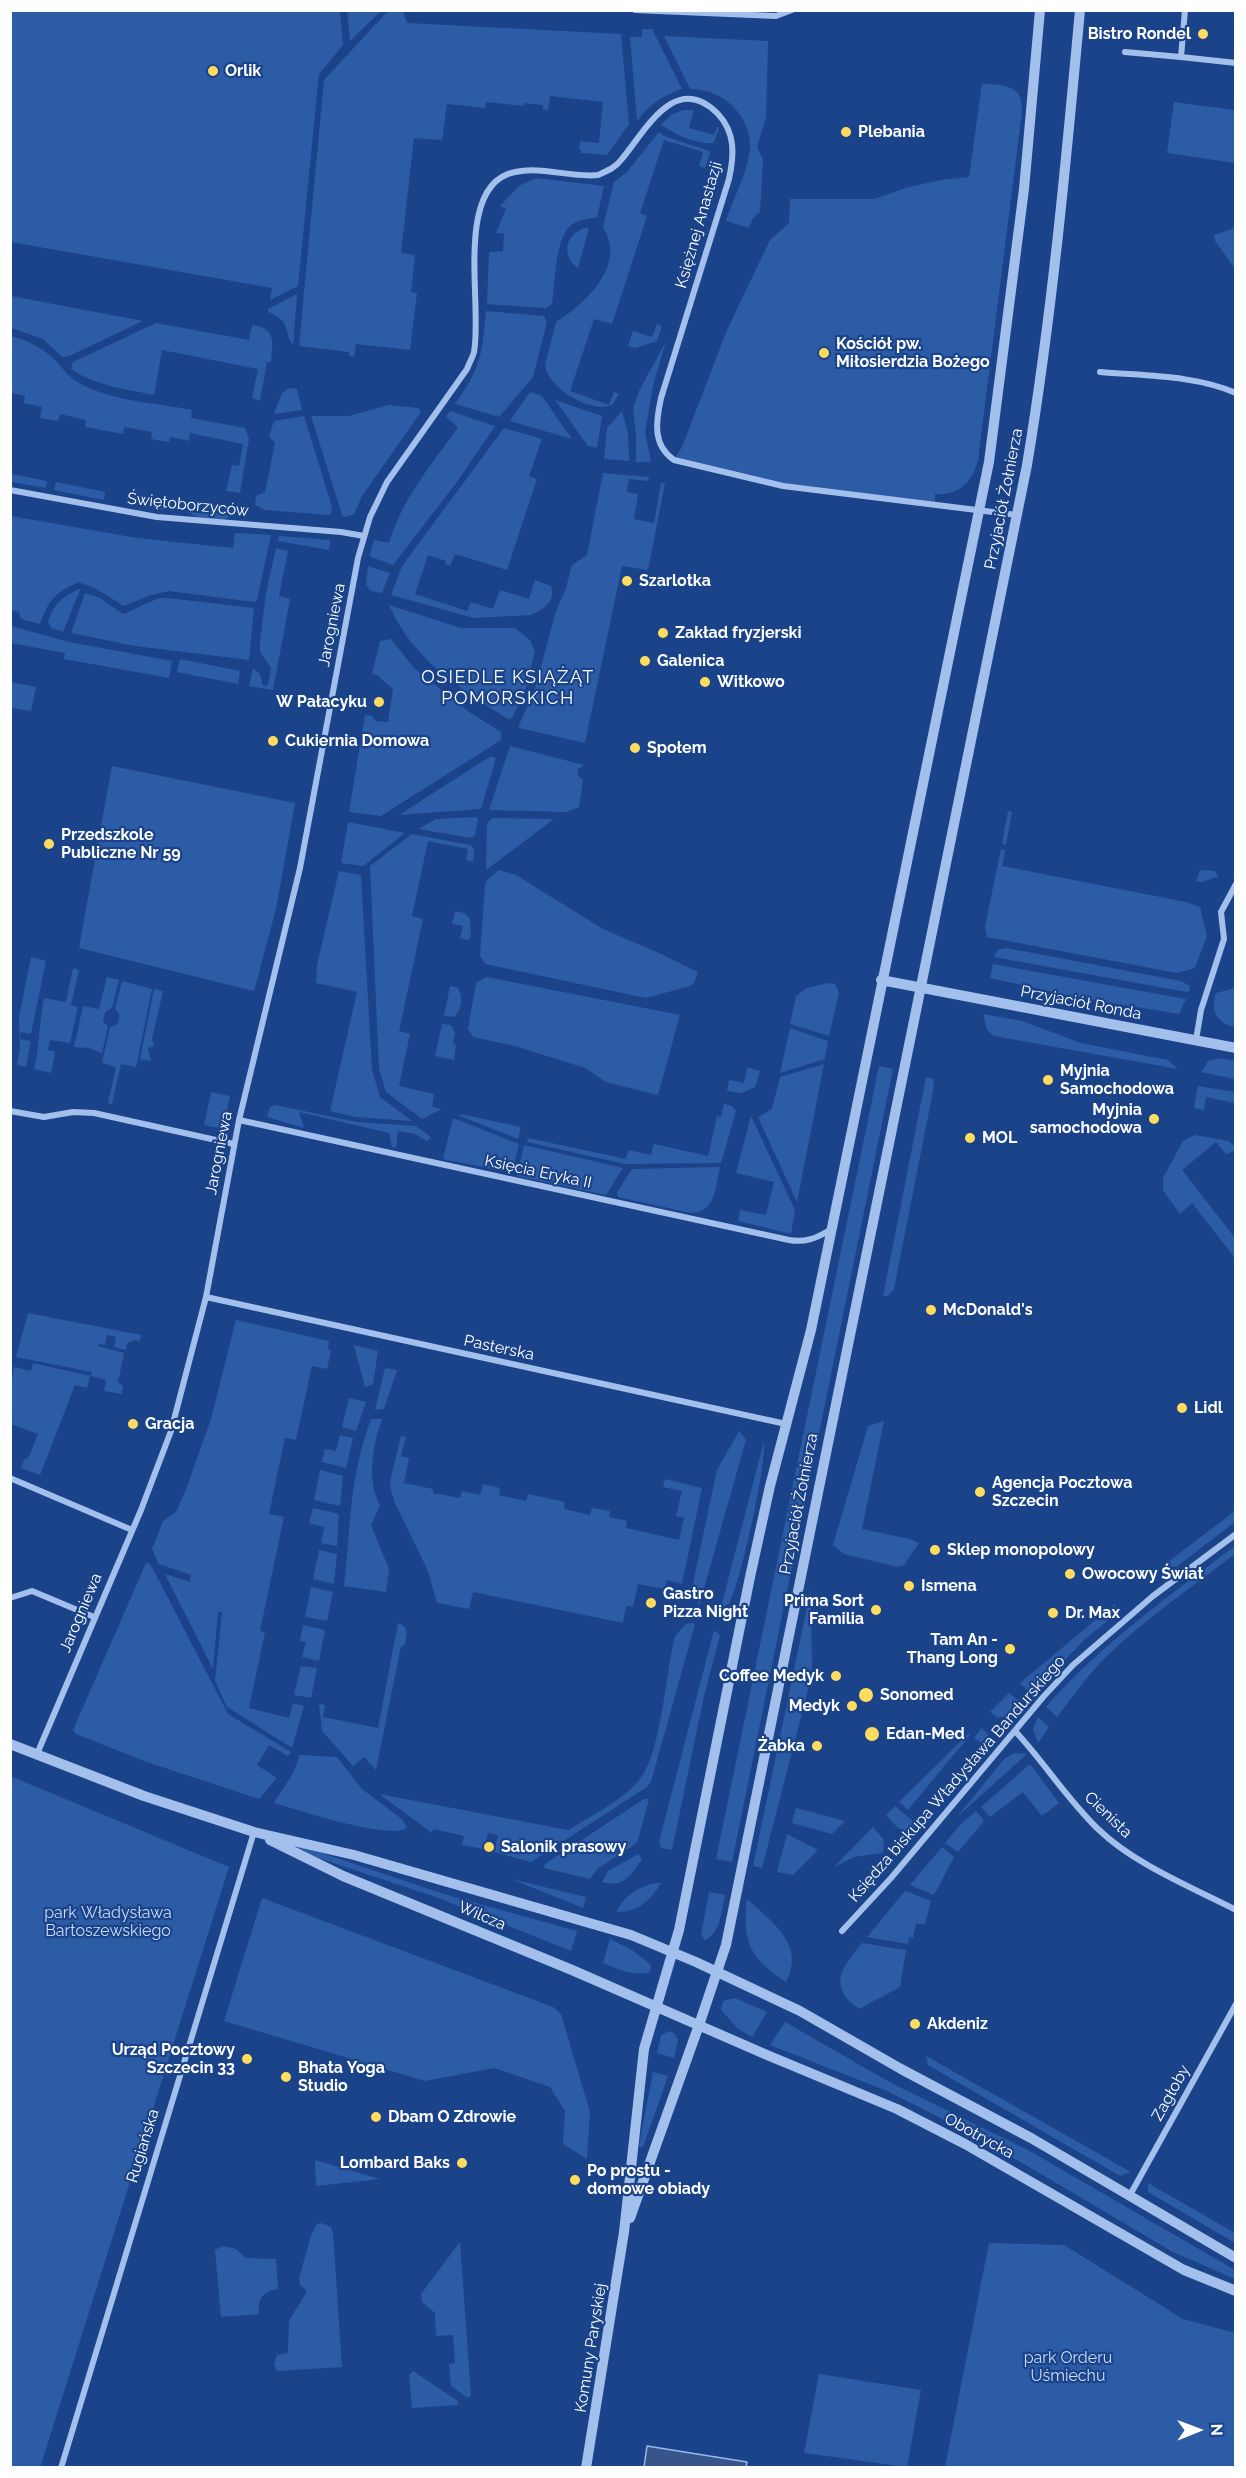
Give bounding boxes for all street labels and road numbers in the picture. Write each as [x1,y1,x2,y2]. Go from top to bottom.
street label: Księżnej Anastazji [672,160,726,290]
street label: Przyjaciół Żołnierza [981,427,1027,571]
street label: Świętoborzyców [126,489,250,521]
street label: Jarogniewa [315,582,349,668]
street label: Przyjaciół Ronda [1019,982,1143,1024]
street label: Jarogniewa [202,1110,236,1196]
street label: Księcia Eryka II [483,1151,593,1193]
street label: Pasterska [462,1331,536,1365]
street label: Przyjaciół Żołnierza [776,1432,822,1576]
street label: Jarogniewa [56,1570,106,1656]
street label: Księdza biskupa Władysława Bandurskiego [845,1652,1069,1906]
street label: Cienista [1080,1788,1136,1842]
street label: Wilcza [455,1897,509,1935]
street label: Zagłoby [1148,2062,1194,2124]
street label: Rugiańska [123,2107,163,2185]
street label: Obotrycka [941,2109,1017,2163]
street label: Komuny Paryskiej [571,2282,611,2414]

